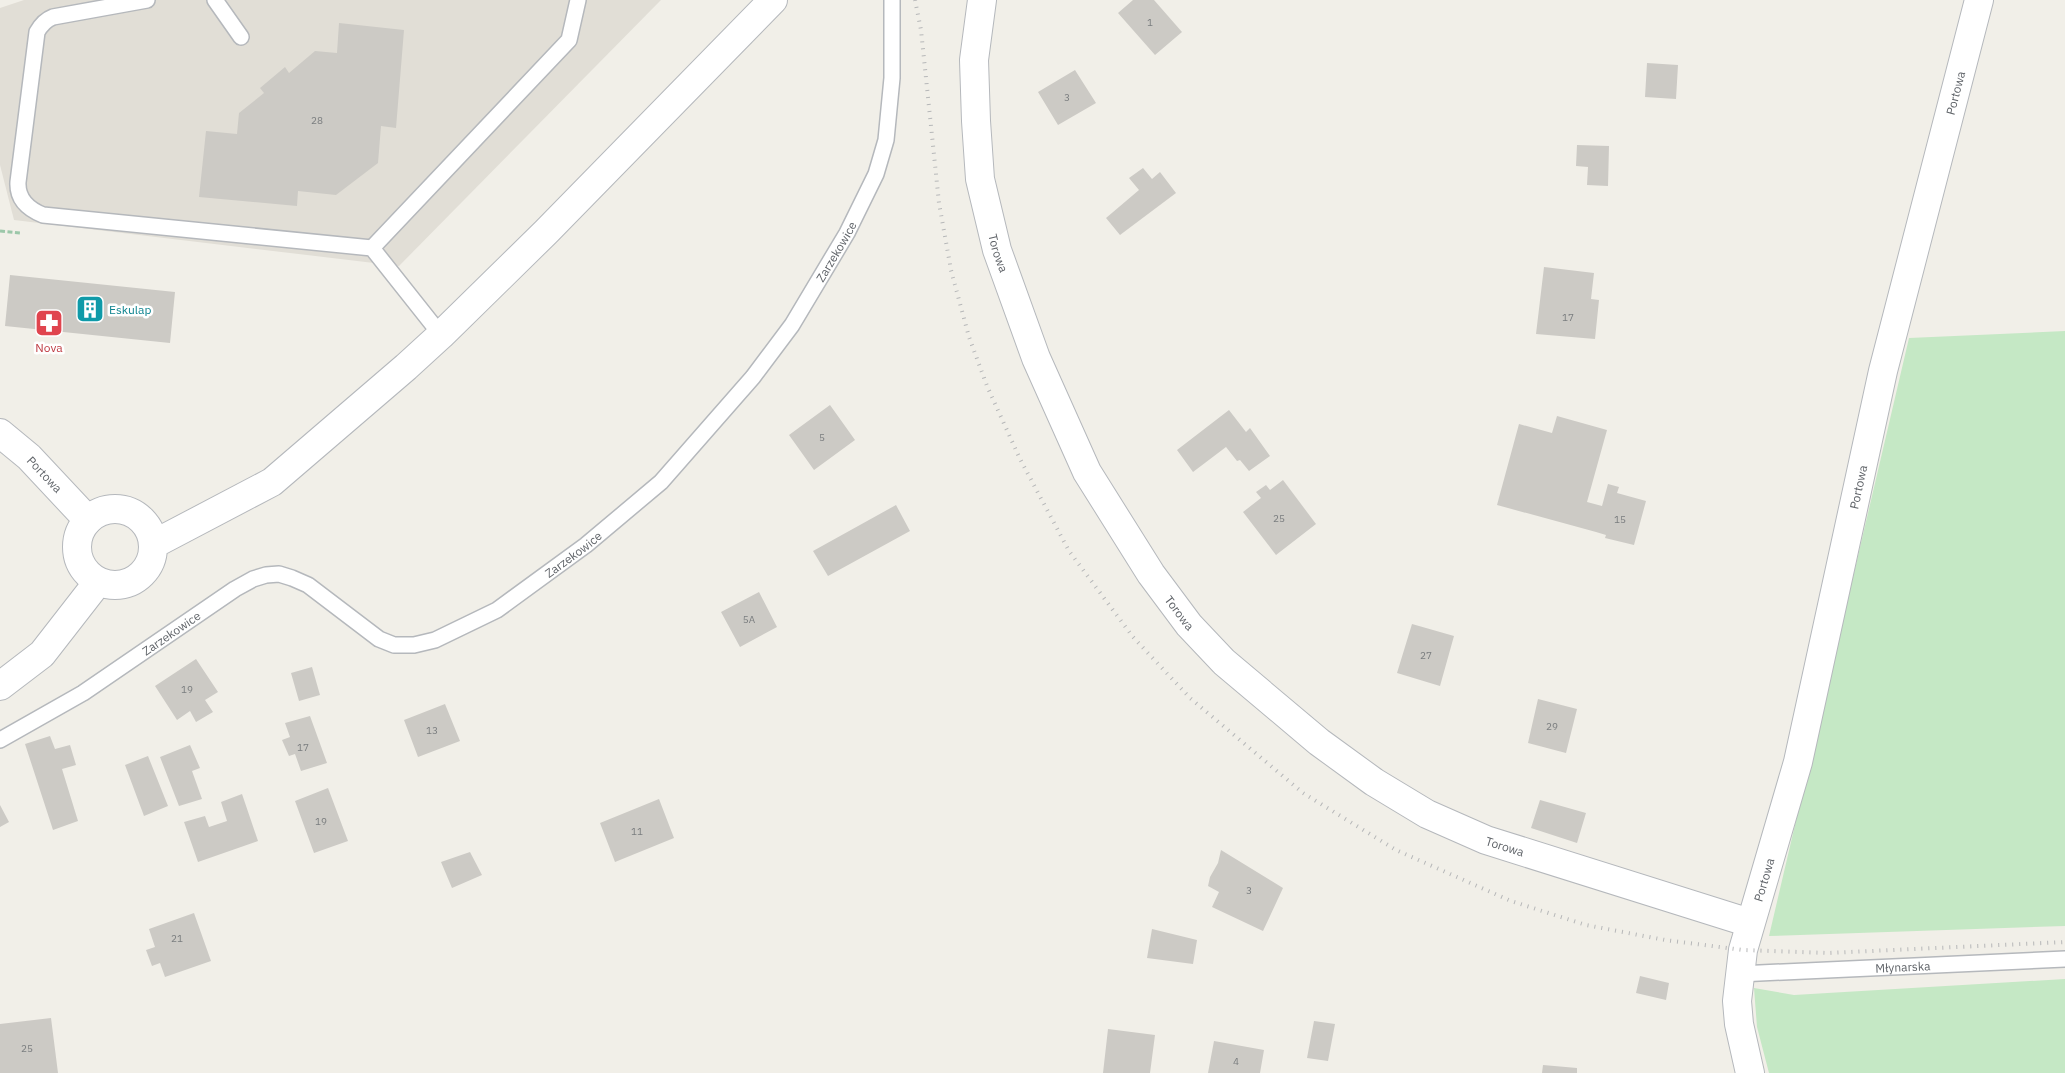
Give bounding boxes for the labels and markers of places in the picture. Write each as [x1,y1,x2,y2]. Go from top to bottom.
building icon: Eskulap [75,294,105,324]
place label: Eskulap [109,302,152,317]
pharmacy icon: Nova [34,308,64,338]
place label: Nova [35,340,63,355]

